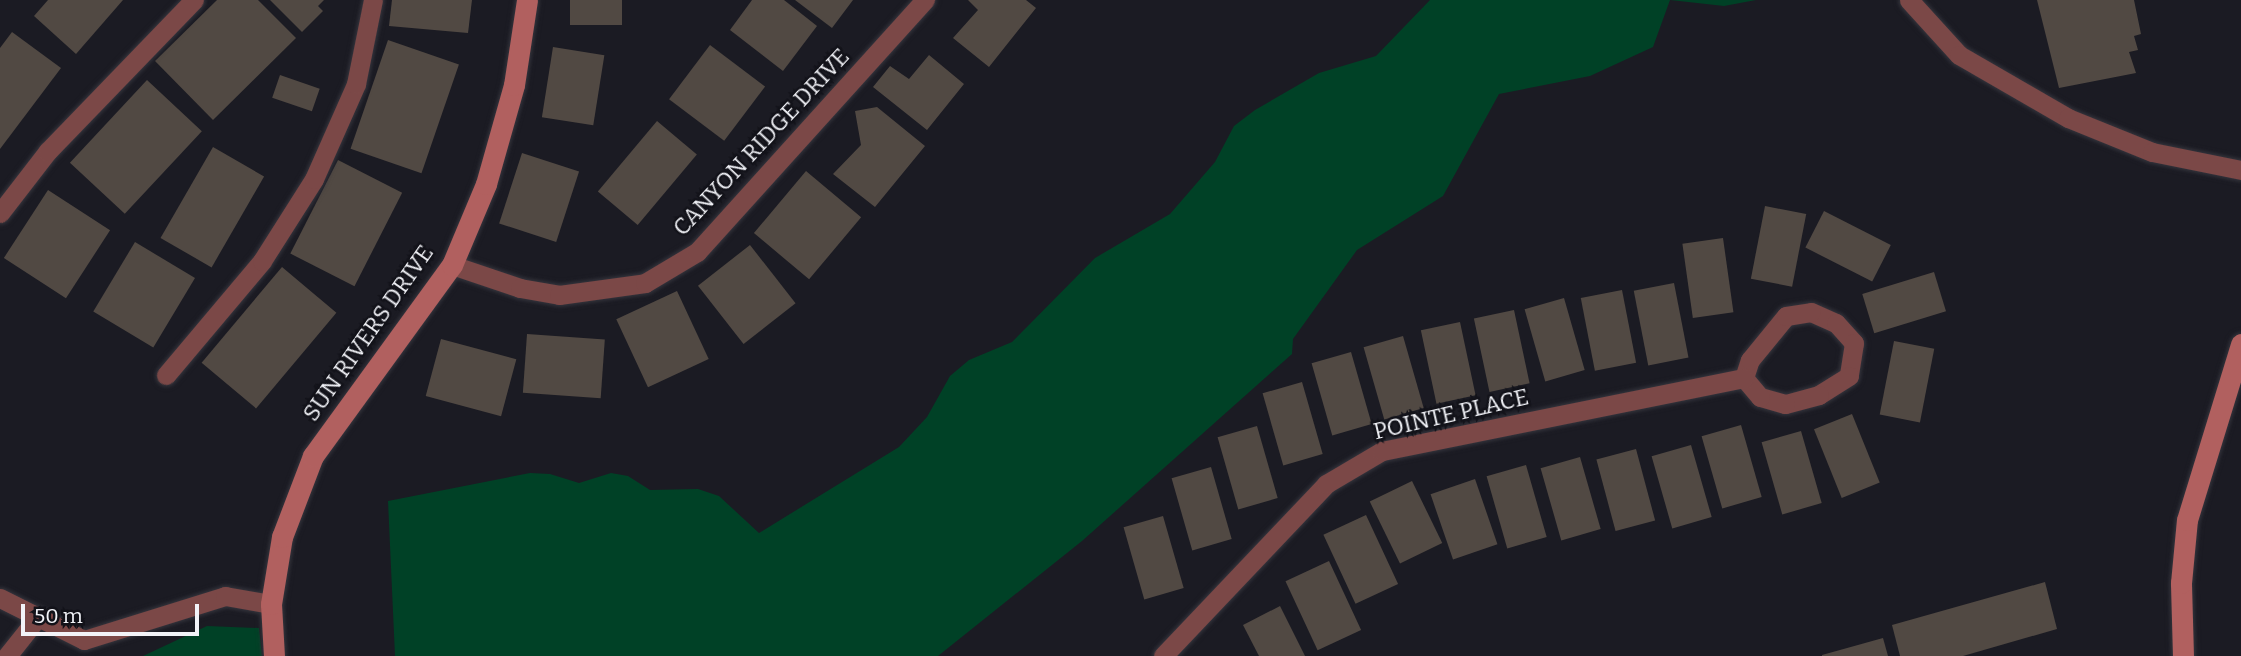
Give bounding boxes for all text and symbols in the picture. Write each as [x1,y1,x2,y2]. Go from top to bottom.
street label: CANYON RIDGE DRIVE [667,43,855,241]
street label: SUN RIVERS DRIVE [297,240,439,426]
street label: POINTE PLACE [1371,383,1531,445]
scale bar [24,590,203,634]
text: 50 m [34,603,83,629]

